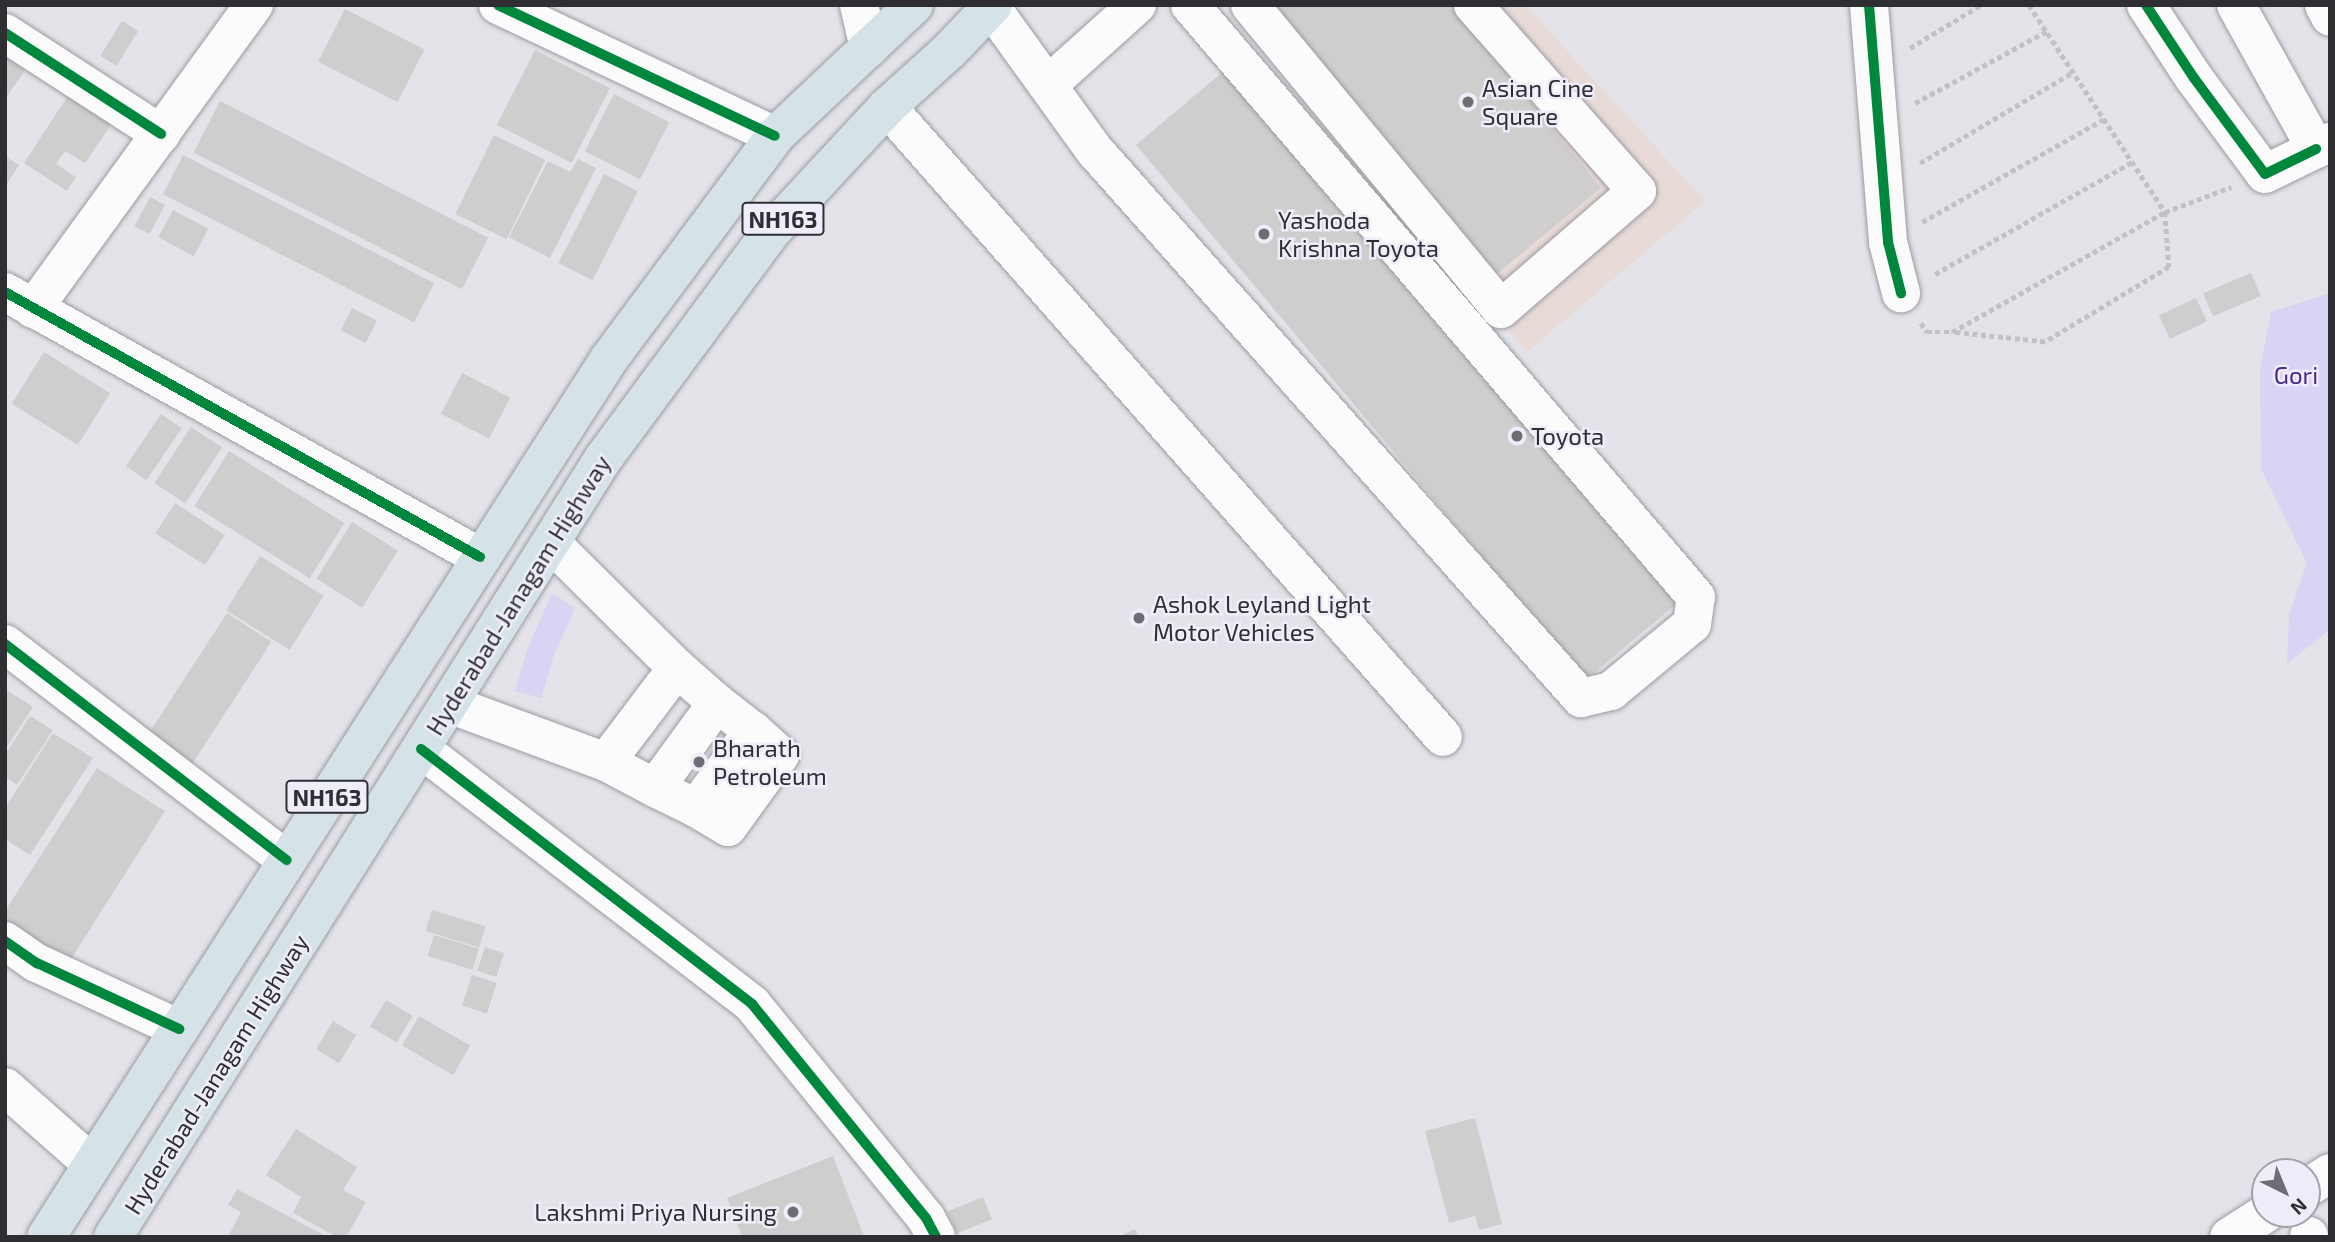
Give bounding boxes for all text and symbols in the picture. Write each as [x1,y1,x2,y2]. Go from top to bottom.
place label: Asian Cine Square [1482,74,1594,130]
marker: Asian Cine Square [1460,94,1476,110]
road number: NH163 [741,200,825,238]
place label: Yashoda Krishna Toyota [1278,206,1440,262]
marker: Yashoda Krishna Toyota [1256,226,1272,242]
park label: Gori [2274,361,2318,389]
place label: Toyota [1531,422,1604,450]
marker: Toyota [1509,428,1525,444]
street label: Hyderabad-Janagam Highway [420,450,616,740]
place label: Ashok Leyland Light Motor Vehicles [1153,590,1371,646]
marker: Ashok Leyland Light Motor Vehicles [1131,610,1147,626]
place label: Bharath Petroleum [713,734,827,790]
marker: Bharath Petroleum [691,754,707,770]
road number: NH163 [285,778,369,817]
street label: Hyderabad-Janagam Highway [118,929,314,1219]
north arrow [2251,1158,2321,1228]
text: N [2286,1194,2312,1220]
place label: Lakshmi Priya Nursing [534,1198,777,1226]
marker: Lakshmi Priya Nursing [783,1202,803,1222]

